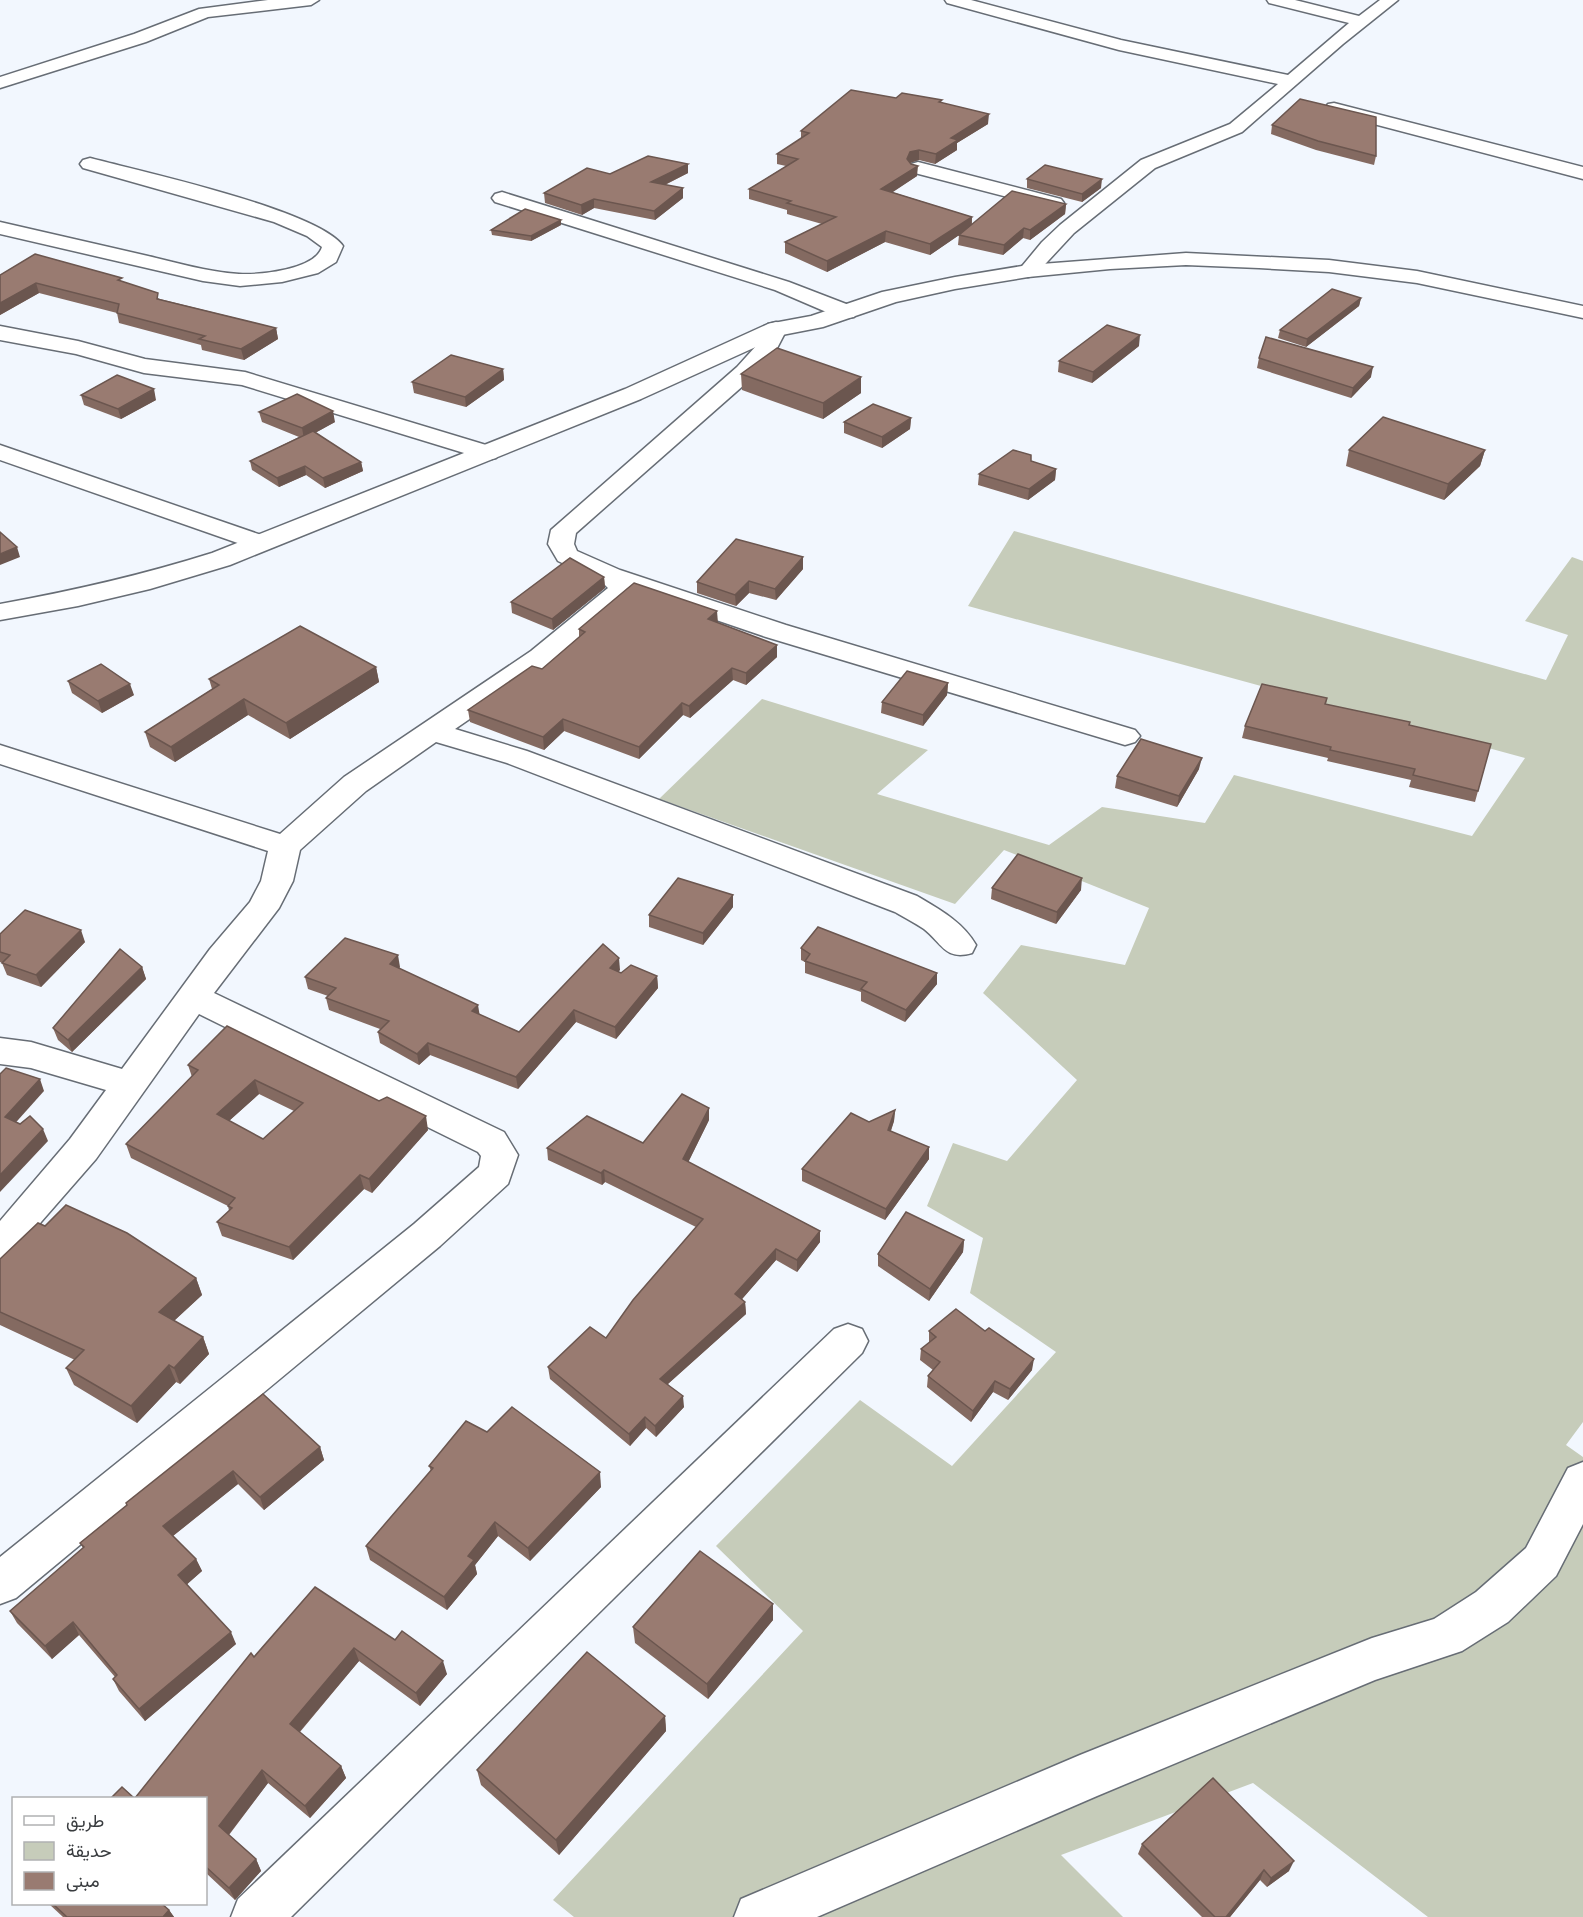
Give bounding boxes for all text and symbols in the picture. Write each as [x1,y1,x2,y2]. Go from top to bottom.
legend [12,1797,207,1905]
text: طريق [66,1810,104,1832]
text: حديقة [66,1840,112,1861]
text: مبنى [66,1870,100,1892]

